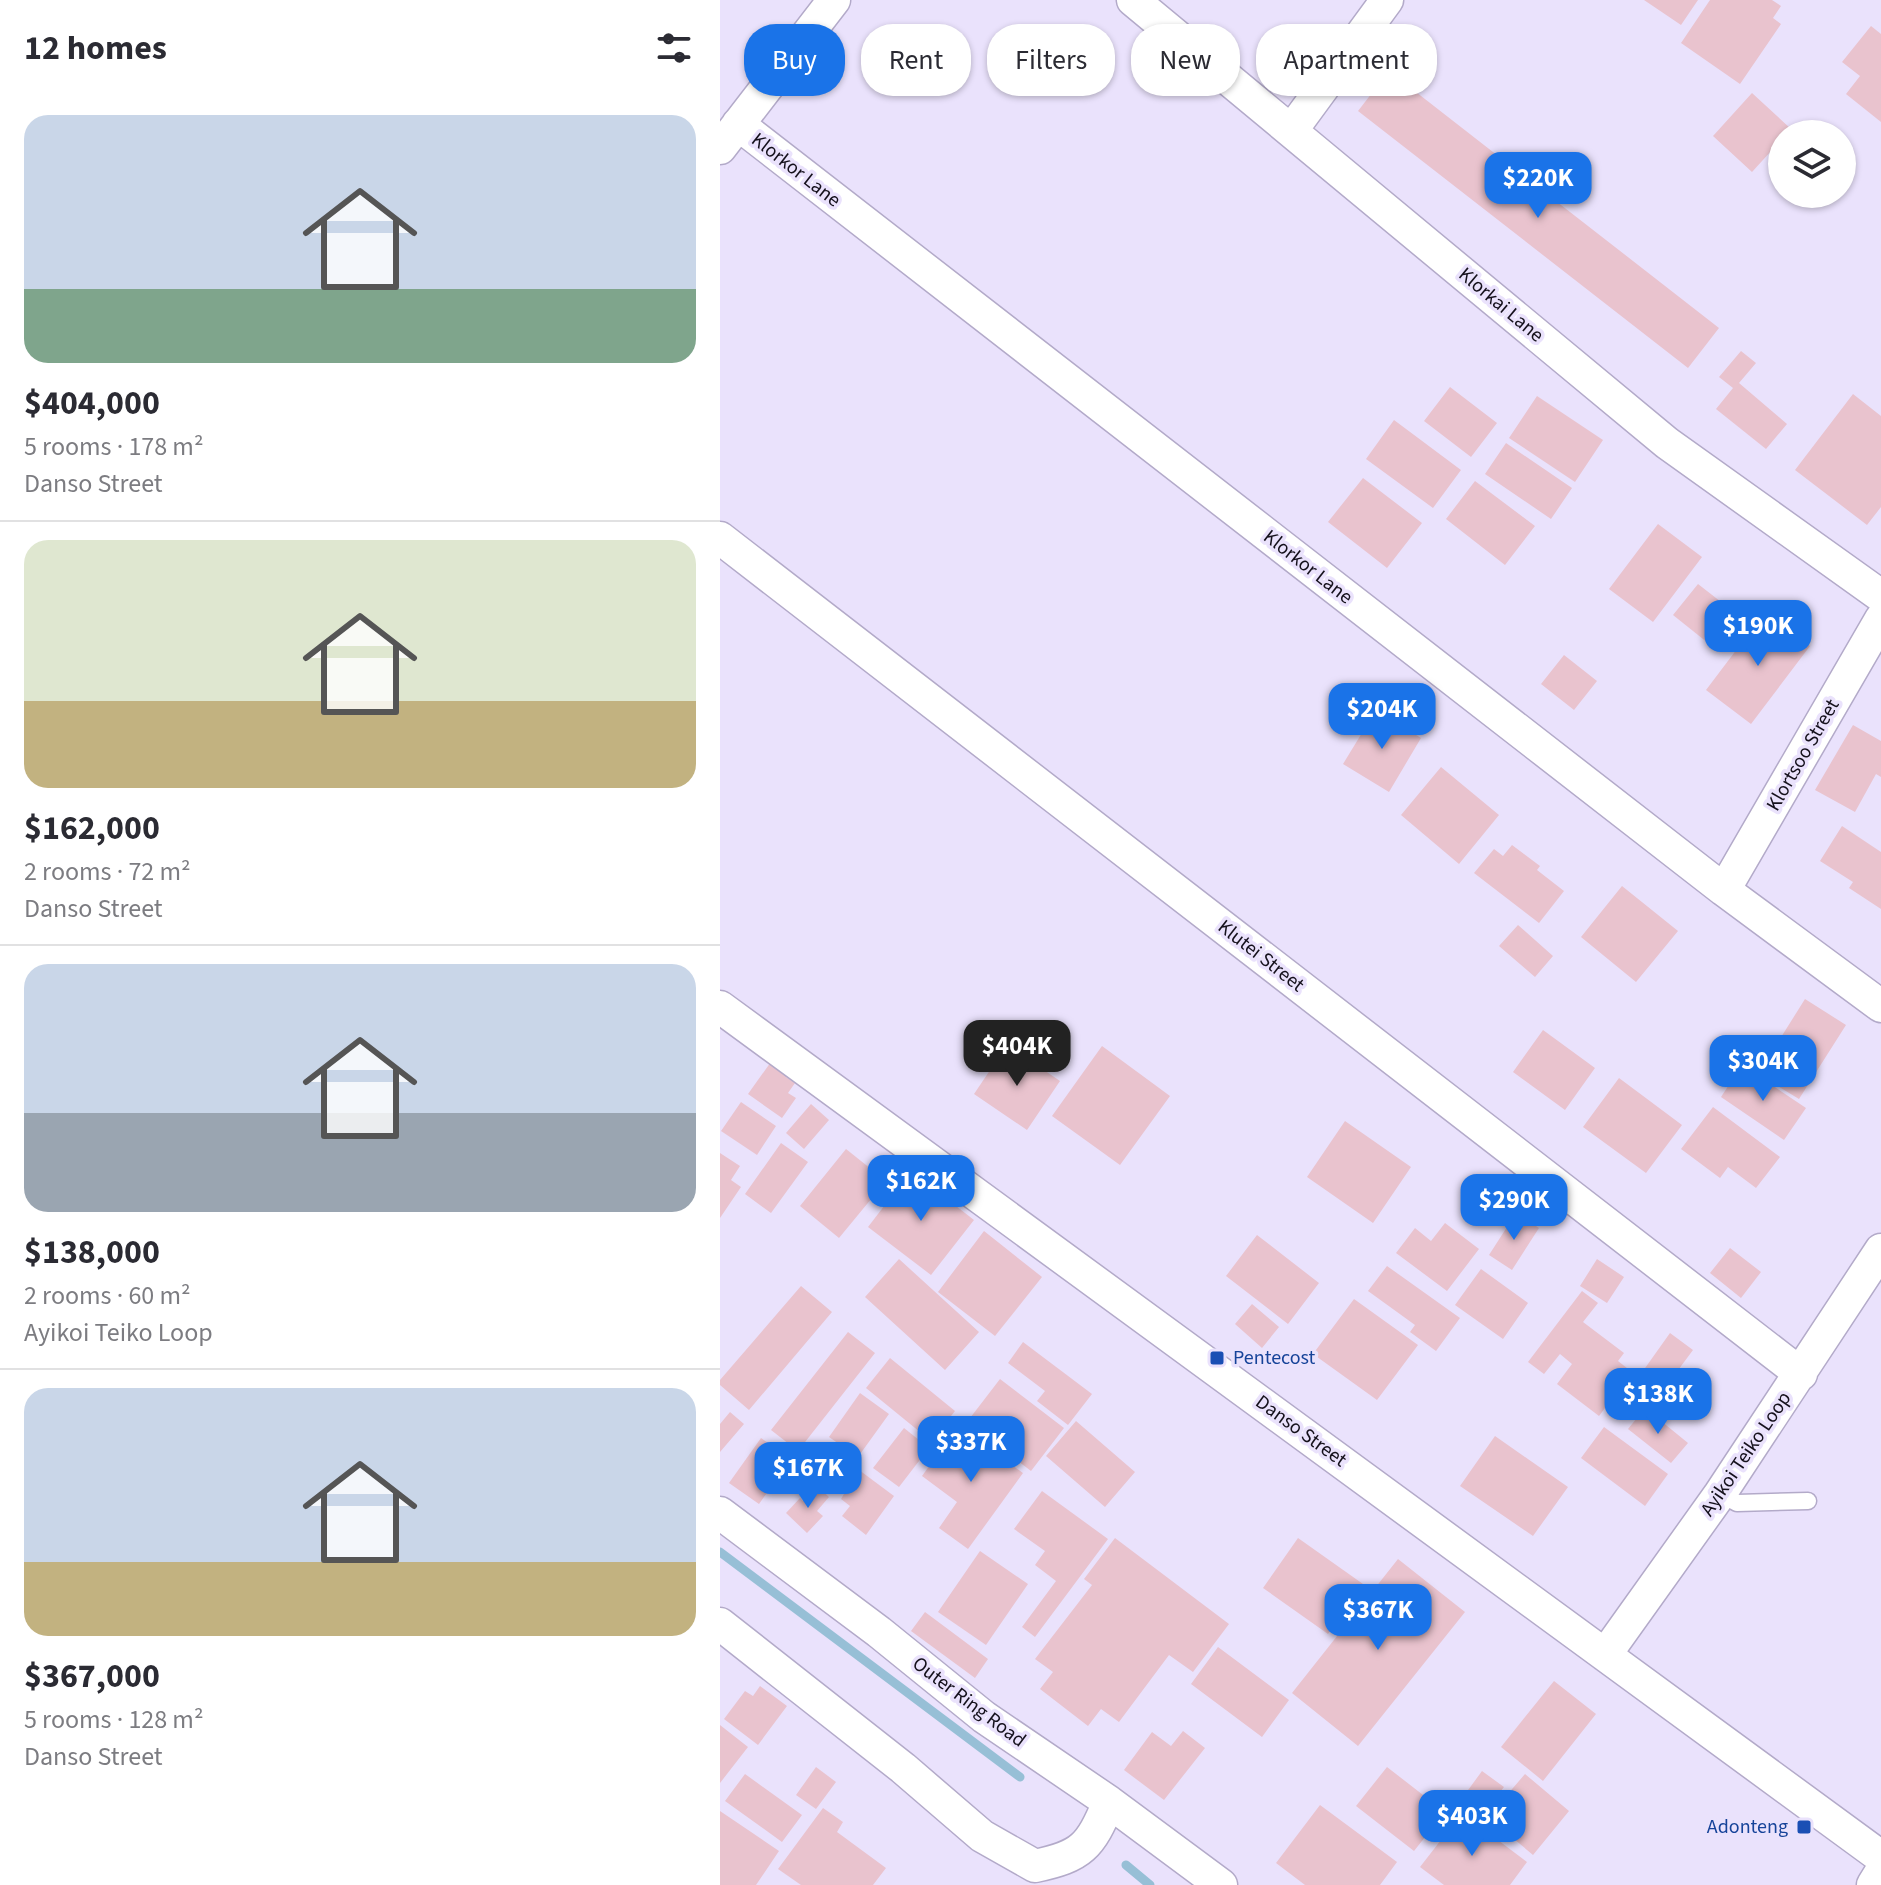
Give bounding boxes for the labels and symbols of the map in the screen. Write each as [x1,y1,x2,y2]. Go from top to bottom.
street label: Klorkor Lane [745,126,847,214]
pin: $220K [1482,152,1594,220]
street label: Klorkai Lane [1452,261,1550,349]
street label: Klorkor Lane [1257,523,1359,611]
pin: $190K [1702,600,1814,668]
pin: $204K [1326,683,1438,751]
street label: Klortsoo Street [1760,694,1847,816]
street label: Klutei Street [1212,913,1310,999]
pin: $404K [961,1020,1073,1088]
pin: $304K [1707,1035,1819,1103]
pin: $162K [865,1155,977,1223]
pin: $290K [1458,1174,1570,1242]
place label: Pentecost [1233,1344,1316,1372]
marker: Pentecost [1208,1349,1226,1367]
pin: $138K [1602,1368,1714,1436]
street label: Ayikoi Teiko Loop [1694,1386,1798,1522]
street label: Danso Street [1250,1388,1353,1474]
pin: $337K [915,1416,1027,1484]
pin: $167K [752,1442,864,1510]
pin: $367K [1322,1584,1434,1652]
street label: Outer Ring Road [906,1650,1032,1754]
pin: $403K [1416,1790,1528,1858]
place label: Adonteng [1707,1813,1788,1841]
marker: Adonteng [1795,1818,1813,1836]

